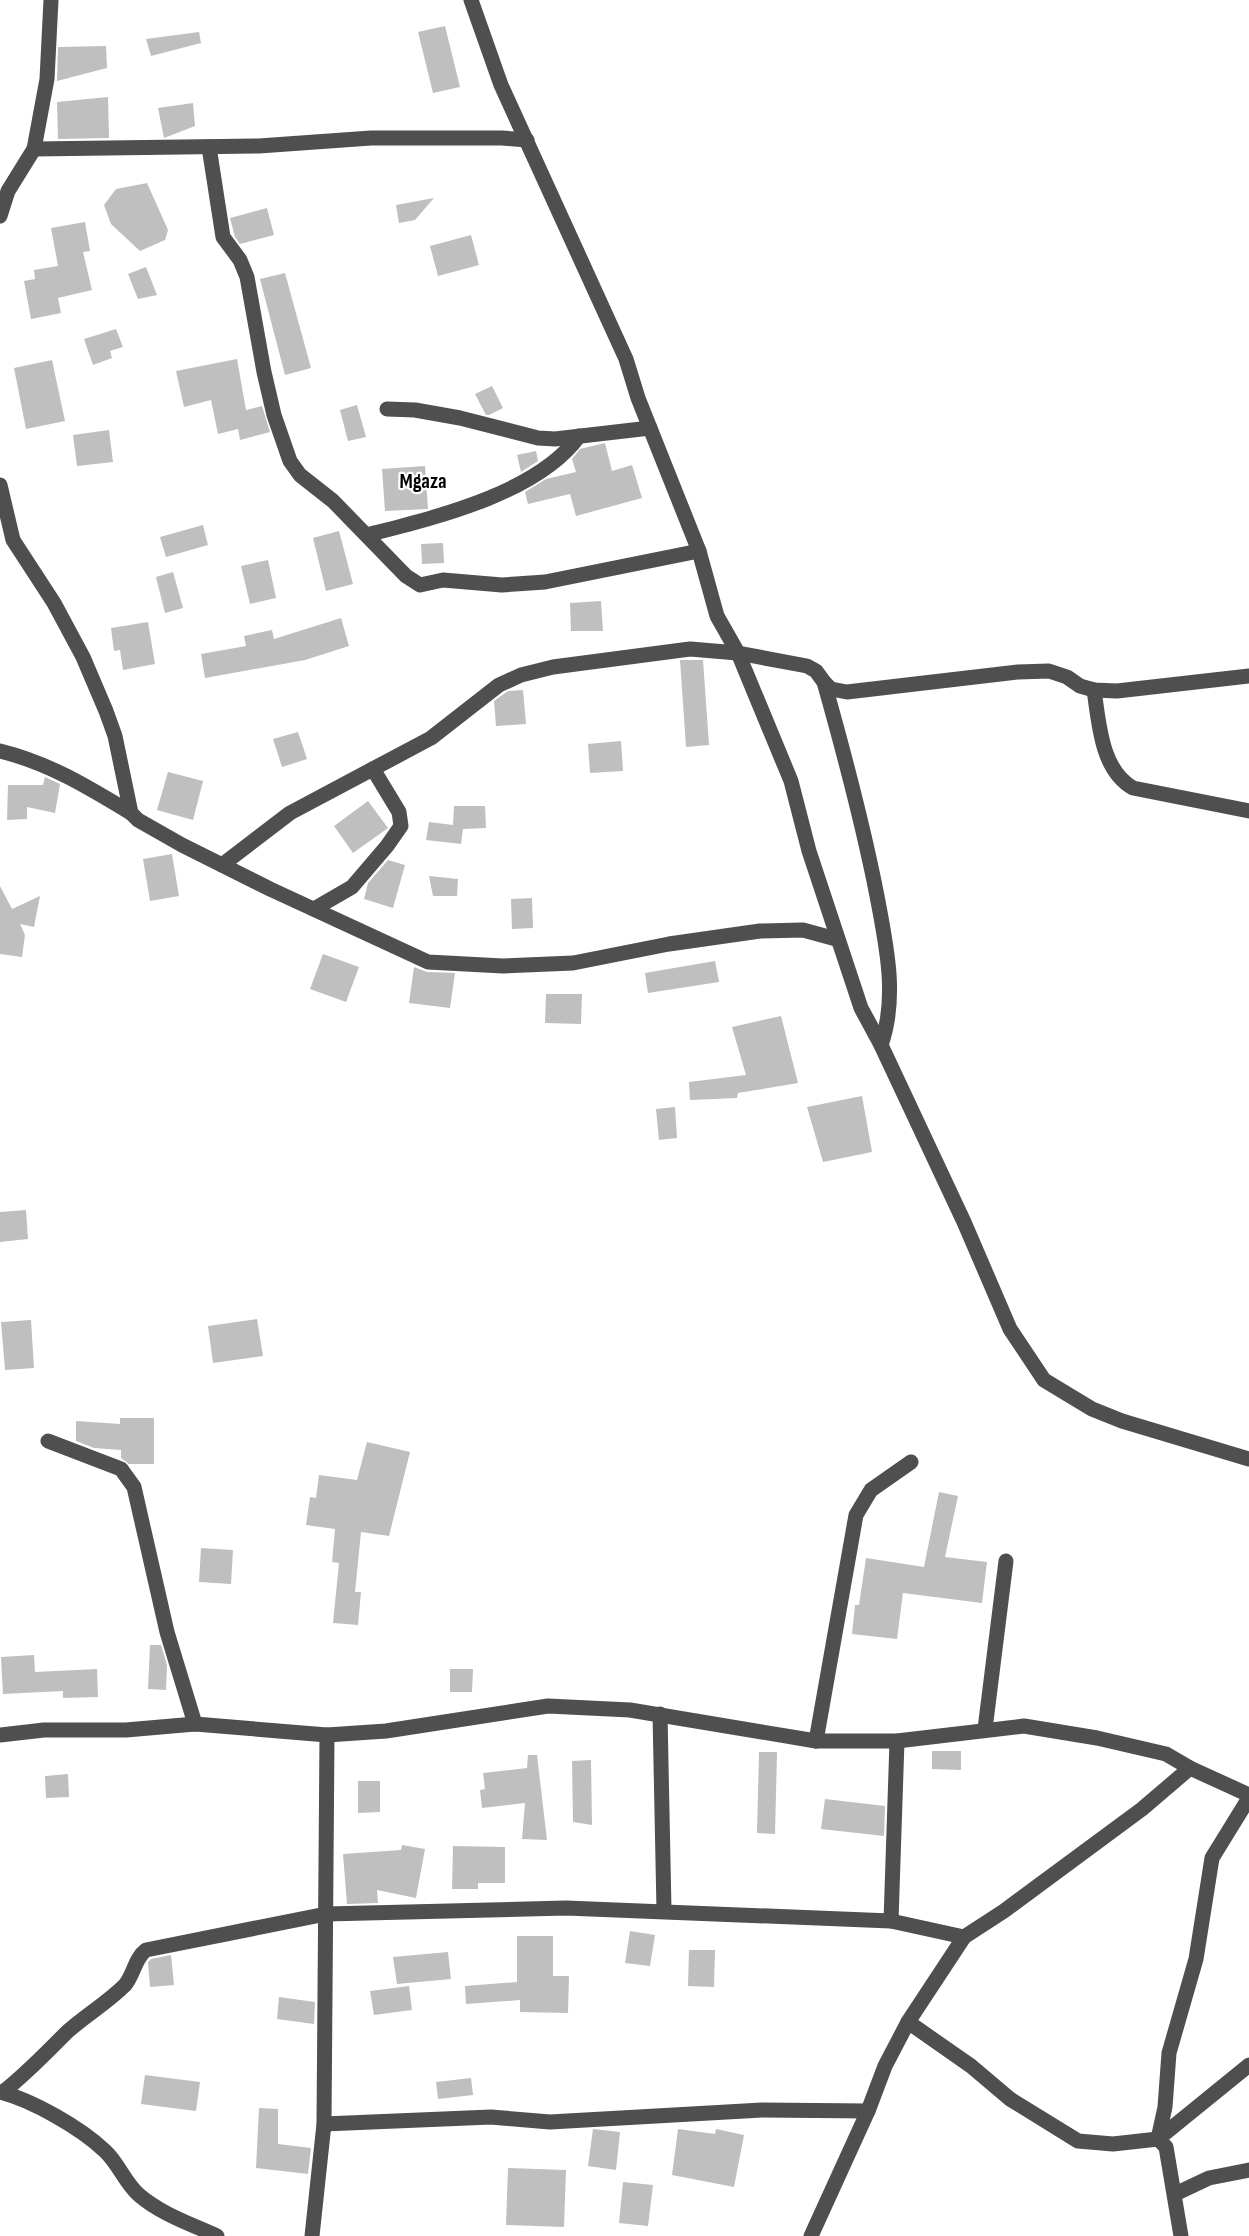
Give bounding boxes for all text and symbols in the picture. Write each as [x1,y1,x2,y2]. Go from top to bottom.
district label: Mgaza [399,469,447,494]

